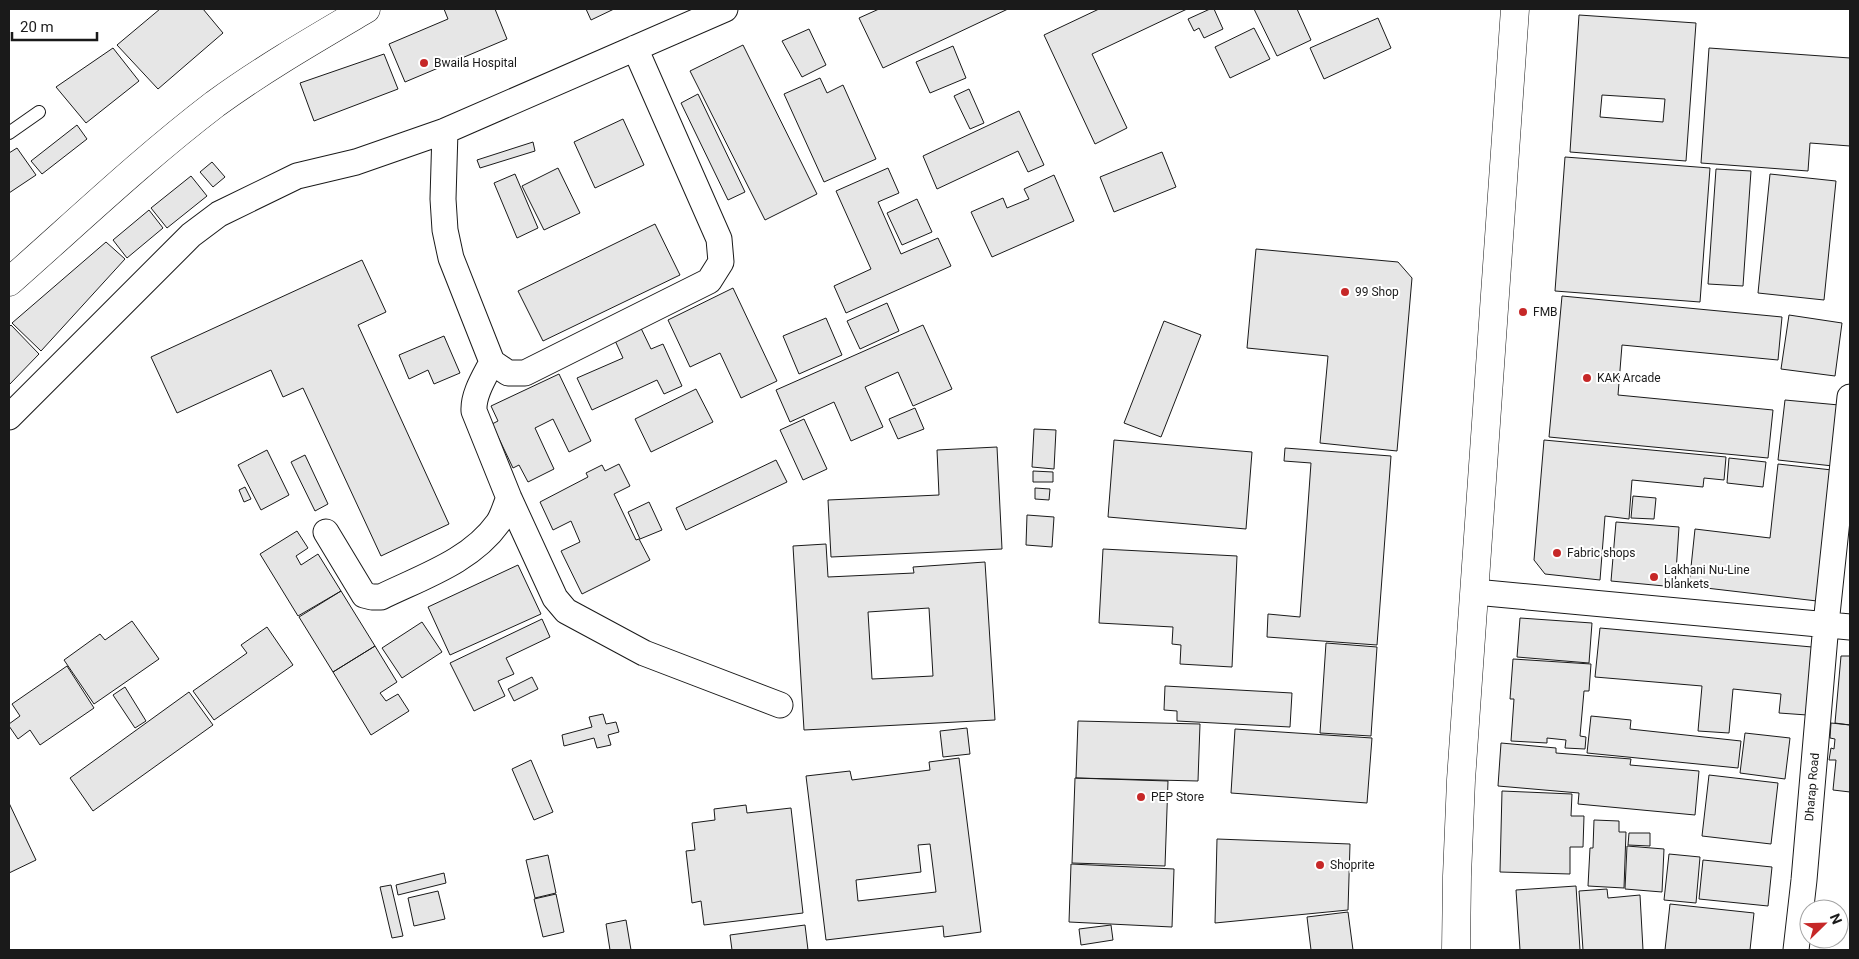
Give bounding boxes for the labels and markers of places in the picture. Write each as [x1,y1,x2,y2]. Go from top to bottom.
place label: Bwaila Hospital [434,56,517,70]
marker: Bwaila Hospital [418,57,430,69]
place label: 99 Shop [1355,285,1399,299]
marker: 99 Shop [1339,286,1351,298]
place label: FMB [1533,305,1558,319]
marker: FMB [1517,306,1529,318]
place label: KAK Arcade [1597,371,1661,385]
marker: KAK Arcade [1581,372,1593,384]
place label: Fabric shops [1567,546,1636,560]
marker: Fabric shops [1551,547,1563,559]
place label: Lakhani Nu-Line blankets [1664,563,1750,591]
marker: Lakhani Nu-Line blankets [1648,571,1660,583]
place label: PEP Store [1151,790,1204,804]
marker: PEP Store [1135,791,1147,803]
place label: Shoprite [1330,858,1375,872]
marker: Shoprite [1314,859,1326,871]

